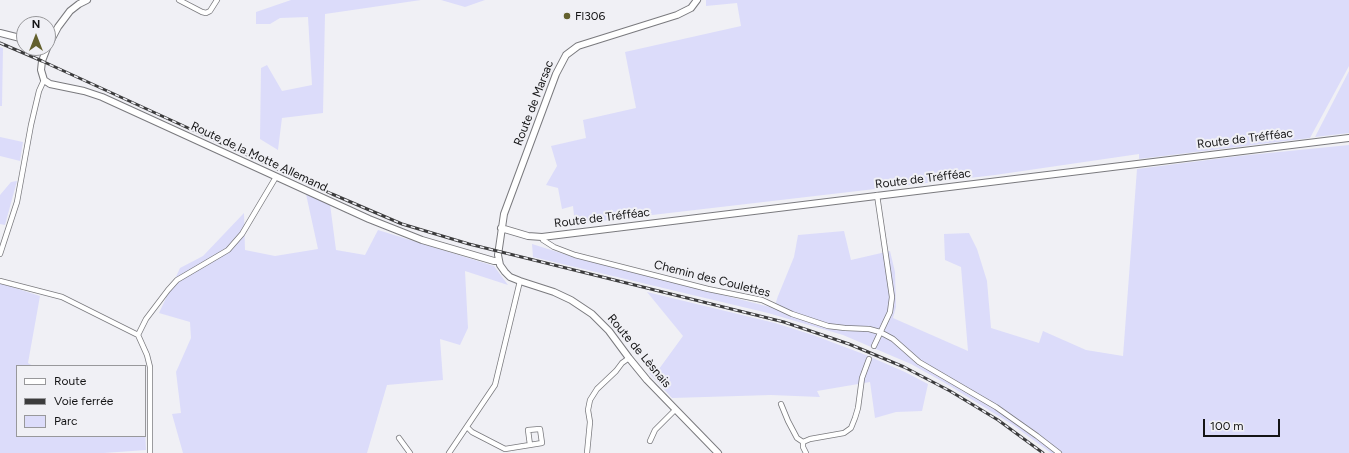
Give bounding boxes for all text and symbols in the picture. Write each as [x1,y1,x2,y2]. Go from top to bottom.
place label: Fl306 [575,9,605,23]
marker: Fl306 [562,11,572,21]
north arrow [16,16,56,56]
text: N [32,18,40,31]
street label: Route de Marsac [511,58,557,148]
street label: Route de la Motte Allemand [188,119,330,195]
street label: Route de Tréfféac [1196,126,1294,152]
street label: Route de Tréfféac [874,166,972,192]
street label: Route de Tréfféac [553,205,651,231]
street label: Chemin des Coulettes [652,258,772,300]
street label: Route de Lèsnais [604,311,674,391]
legend [16,365,146,437]
text: Route [54,374,86,388]
text: Voie ferrée [54,394,113,408]
scale bar [1205,411,1282,437]
text: Parc [54,414,78,428]
text: 100 m [1210,419,1244,433]

